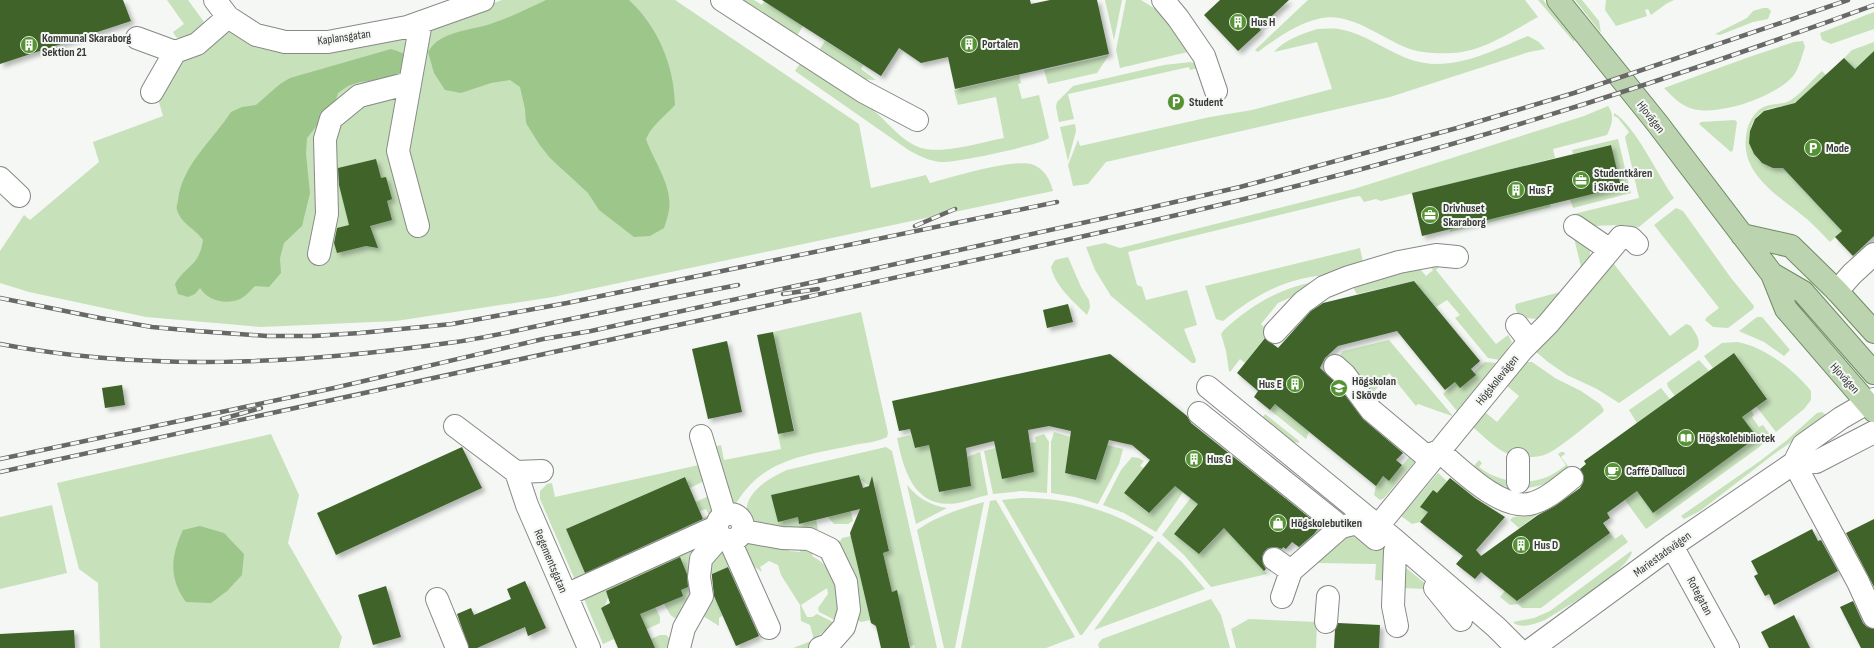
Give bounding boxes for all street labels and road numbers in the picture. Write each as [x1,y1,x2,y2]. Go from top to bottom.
street label: Kaplansgatan [316,26,372,49]
street label: Hjovägen [1633,98,1668,136]
street label: Högskolevägen [1473,352,1522,408]
street label: Hjovägen [1827,360,1863,397]
street label: Regementsgatan [530,527,571,595]
street label: Mariestadsvägen [1630,528,1694,580]
street label: Rotegatan [1683,574,1716,618]

